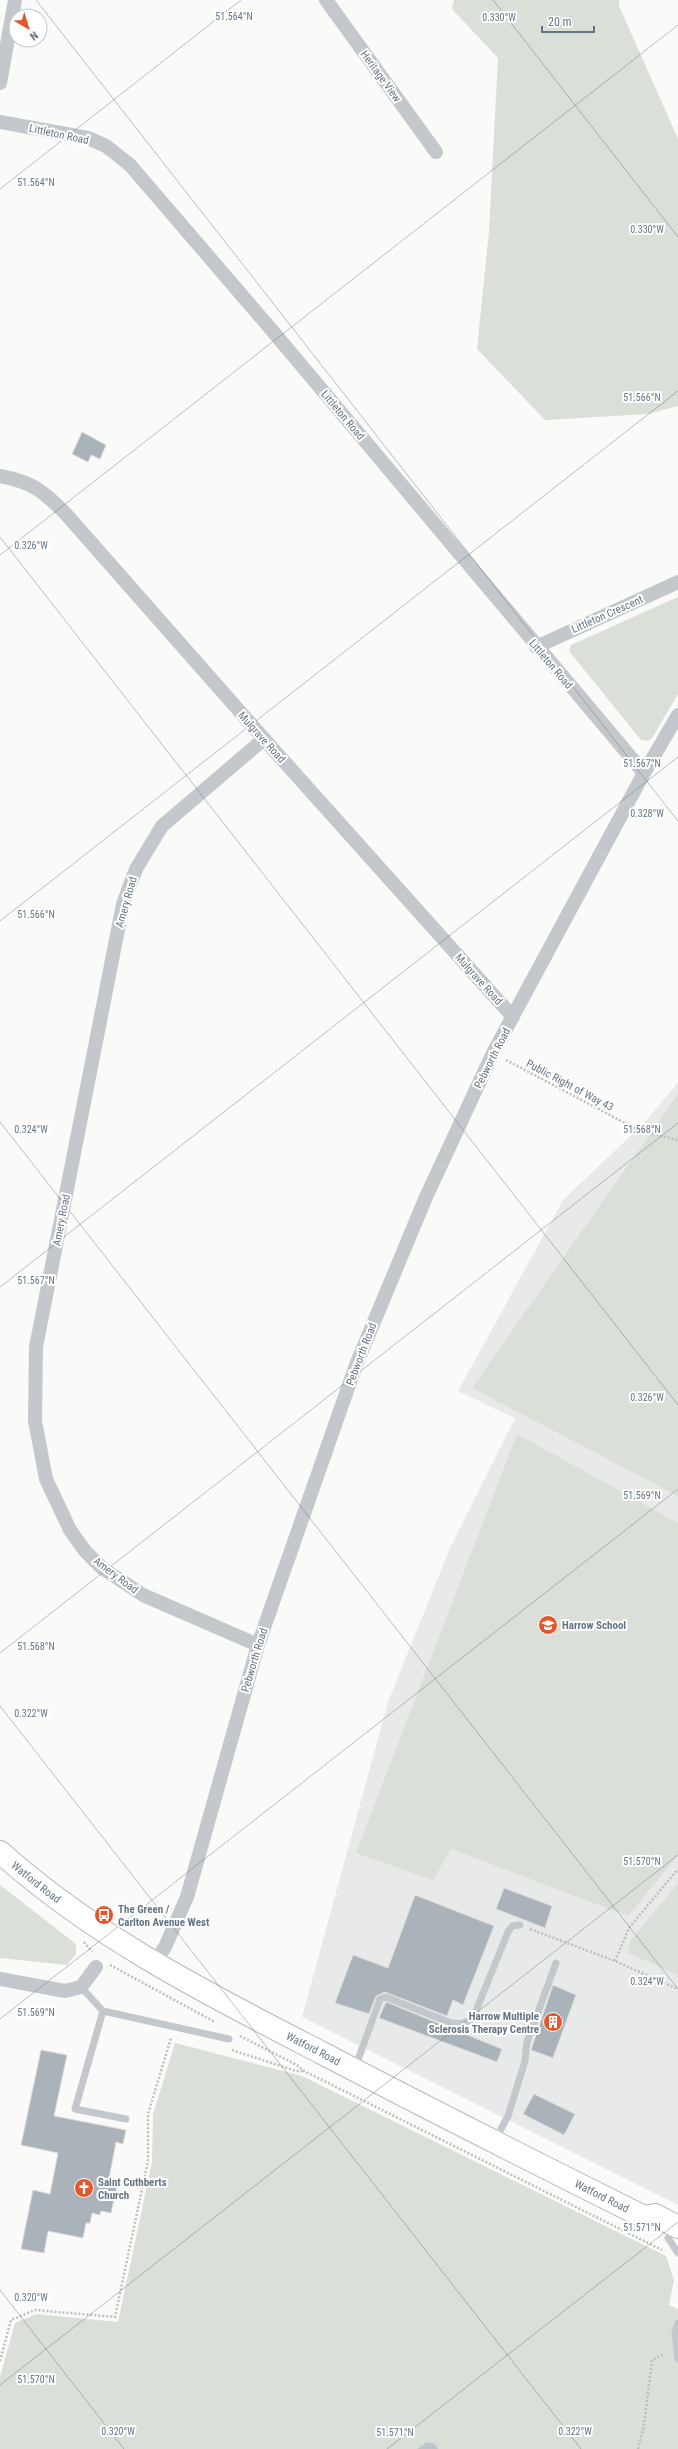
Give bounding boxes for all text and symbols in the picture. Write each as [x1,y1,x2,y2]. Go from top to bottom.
north arrow [8,8,48,48]
scale bar [542,8,594,34]
text: 51.564°N [215,11,253,22]
text: 0.330°W [482,12,516,23]
text: 20 m [548,15,572,29]
text: N [27,28,41,43]
street label: Heritage View [358,48,404,105]
street label: Littleton Road [28,122,90,147]
text: 51.564°N [17,177,55,188]
text: 0.330°W [630,224,664,235]
street label: Littleton Road [318,388,367,443]
text: 51.566°N [623,392,661,403]
text: 0.326°W [14,540,48,551]
street label: Littleton Crescent [569,593,645,636]
street label: Littleton Road [526,637,575,692]
street label: Mulgrave Road [235,709,288,766]
text: 51.567°N [623,758,661,769]
text: 0.328°W [630,808,664,819]
street label: Amery Road [113,875,140,929]
text: 51.566°N [17,909,55,920]
street label: Mulgrave Road [452,951,505,1008]
street label: Pebworth Road [472,1026,513,1091]
street label: Public Right of Way 43 [524,1057,616,1114]
text: 0.324°W [14,1124,48,1135]
text: 51.568°N [623,1124,661,1135]
street label: Amery Road [50,1193,73,1247]
text: 51.567°N [17,1275,55,1286]
street label: Pebworth Road [344,1321,379,1387]
text: 0.326°W [630,1392,664,1403]
text: 51.569°N [623,1490,661,1501]
street label: Amery Road [91,1554,141,1596]
school or university icon: Harrow School [537,1614,559,1636]
place label: Harrow School [562,1619,626,1632]
street label: Pebworth Road [239,1627,270,1694]
text: 51.568°N [17,1641,55,1652]
text: 0.322°W [14,1708,48,1719]
text: 51.570°N [623,1856,661,1867]
street label: Watford Road [9,1859,63,1906]
place label: The Green / Carlton Avenue West [118,1903,210,1929]
bus stop icon: The Green / Carlton Avenue West [93,1904,115,1926]
text: 0.324°W [630,1976,664,1987]
text: 51.569°N [17,2007,55,2018]
place label: Harrow Multiple Sclerosis Therapy Centre [429,2010,539,2036]
building icon: Harrow Multiple Sclerosis Therapy Centre [542,2011,564,2033]
street label: Watford Road [284,2030,342,2068]
place label: Saint Cuthberts Church [98,2176,167,2202]
church icon: Saint Cuthberts Church [73,2177,95,2199]
street label: Watford Road [572,2177,631,2215]
text: 51.571°N [623,2222,661,2233]
text: 0.320°W [14,2292,48,2303]
text: 51.570°N [17,2374,55,2385]
text: 0.320°W [101,2426,135,2437]
text: 0.322°W [558,2426,592,2437]
text: 51.571°N [376,2427,414,2438]

